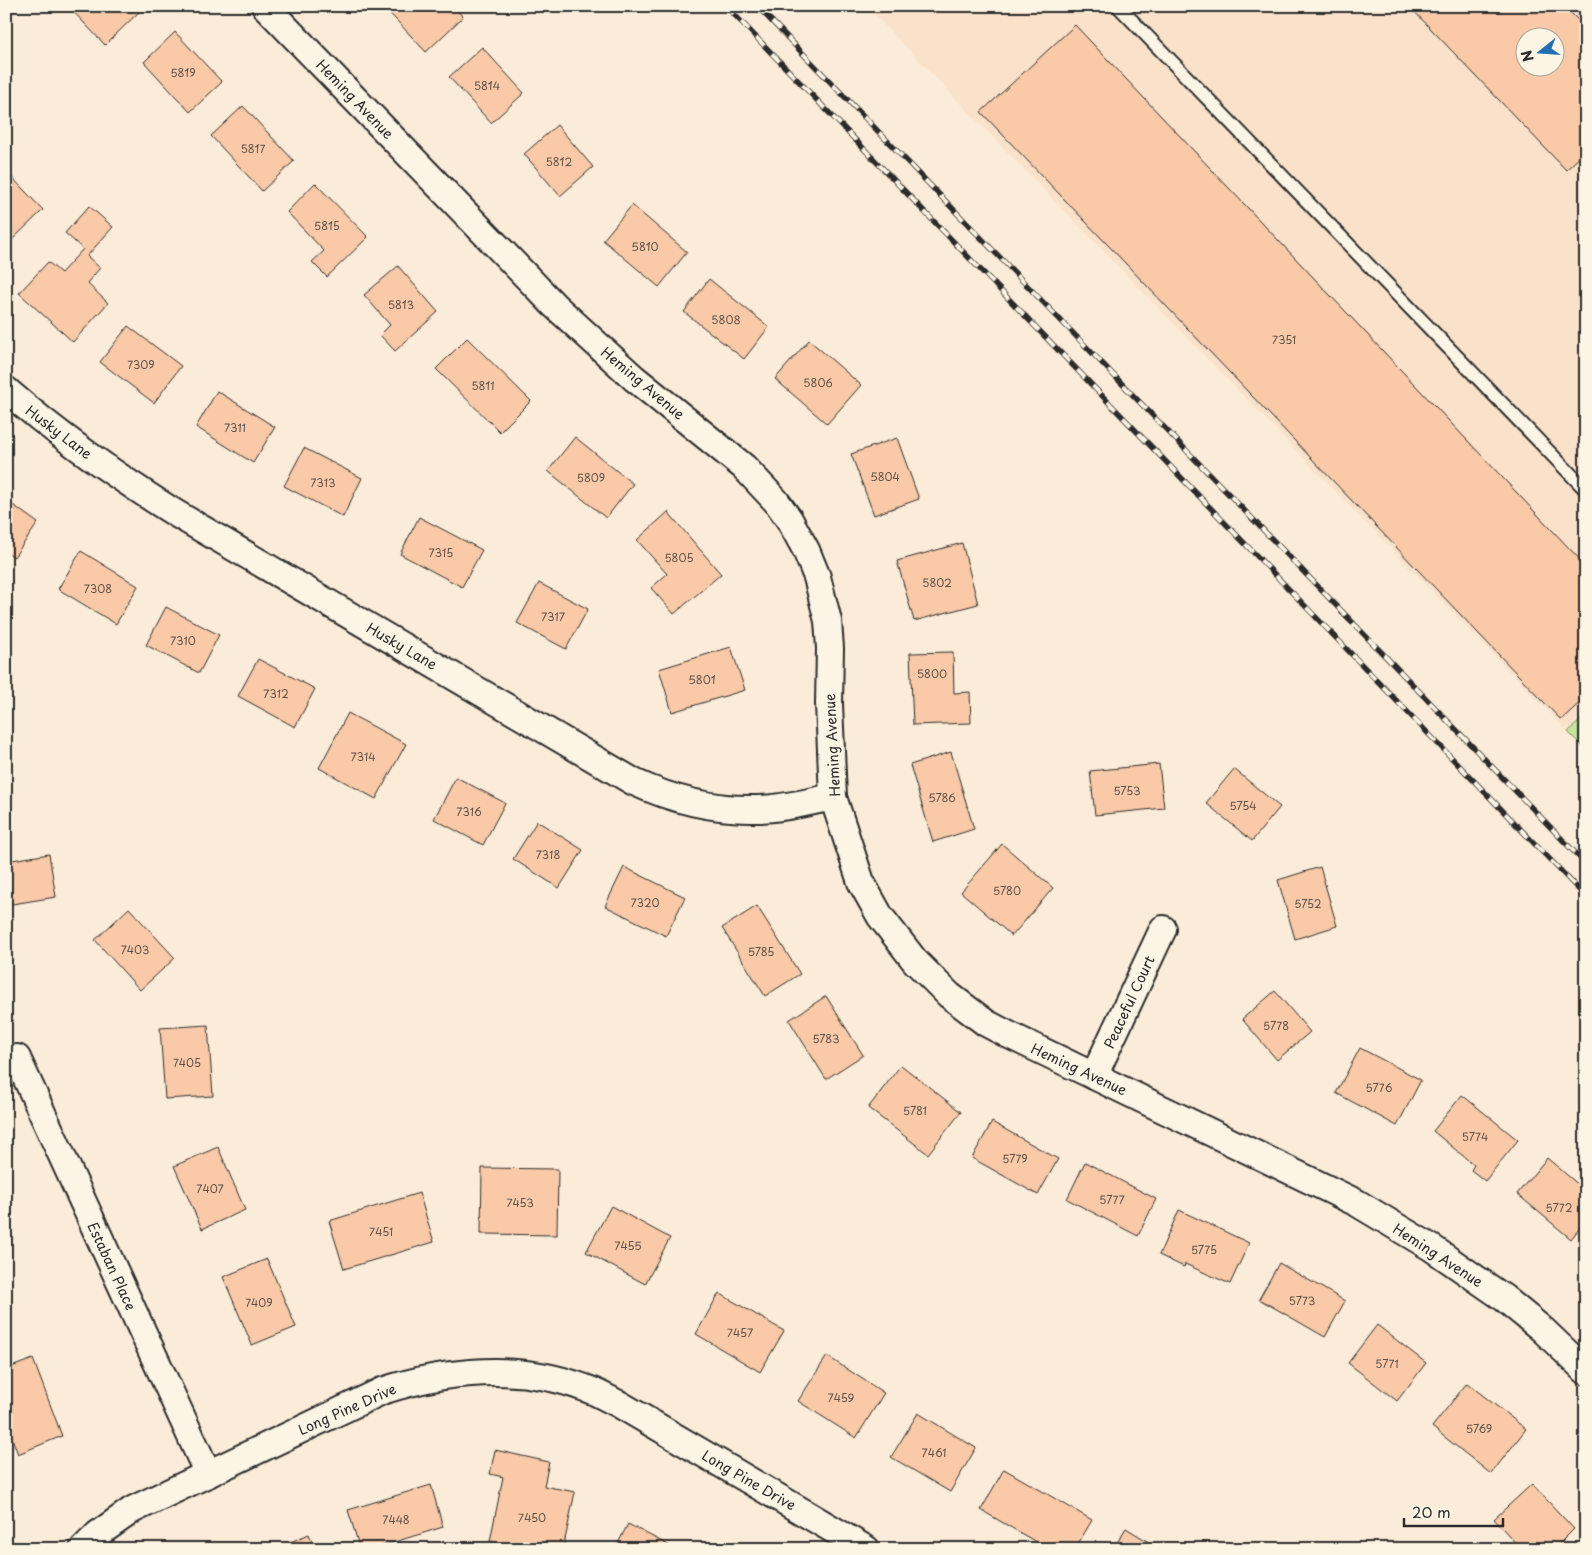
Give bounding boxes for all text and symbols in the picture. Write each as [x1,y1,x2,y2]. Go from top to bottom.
north arrow [1514,28,1564,78]
text: N [1515,48,1539,64]
street label: Heming Avenue [312,55,399,144]
house number: 5819 [170,64,196,81]
house number: 5814 [474,77,500,94]
house number: 5817 [241,140,265,157]
house number: 5812 [546,153,573,170]
house number: 5815 [314,217,340,234]
house number: 5810 [631,238,659,255]
house number: 5813 [388,296,414,313]
house number: 5808 [711,311,741,328]
house number: 7351 [1272,331,1296,348]
street label: Heming Avenue [597,342,690,425]
house number: 7309 [127,356,155,373]
house number: 5806 [803,374,833,391]
house number: 5811 [471,377,495,394]
street label: Husky Lane [21,400,97,464]
house number: 7311 [224,419,246,436]
house number: 5804 [870,468,900,485]
house number: 5809 [577,469,605,486]
house number: 7313 [310,474,336,491]
house number: 7315 [429,544,453,561]
house number: 5805 [664,549,694,566]
house number: 5802 [922,574,952,591]
house number: 7308 [84,580,112,597]
house number: 7317 [541,608,565,625]
street label: Husky Lane [363,617,441,675]
house number: 7310 [170,632,196,649]
house number: 5800 [917,665,947,682]
house number: 5801 [688,671,716,688]
house number: 7312 [263,685,289,702]
street label: Heming Avenue [819,692,845,797]
house number: 7314 [350,748,376,765]
house number: 5753 [1113,782,1141,799]
house number: 5786 [928,789,956,806]
house number: 5754 [1229,797,1257,814]
house number: 7316 [456,803,482,820]
house number: 7318 [536,846,560,863]
house number: 5780 [993,882,1021,899]
house number: 7320 [631,894,659,911]
house number: 5752 [1294,895,1322,912]
house number: 7403 [121,941,149,958]
house number: 5785 [748,943,774,960]
street label: Peaceful Court [1098,952,1160,1052]
house number: 5778 [1263,1017,1289,1034]
house number: 5783 [812,1030,840,1047]
street label: Heming Avenue [1028,1038,1131,1101]
house number: 7405 [173,1054,201,1071]
house number: 5776 [1366,1079,1393,1096]
house number: 5781 [903,1102,927,1119]
house number: 5774 [1462,1128,1488,1145]
house number: 5779 [1002,1150,1028,1167]
house number: 7407 [196,1180,224,1197]
house number: 5777 [1099,1191,1125,1208]
house number: 7453 [506,1194,534,1211]
house number: 5772 [1546,1199,1573,1216]
street label: Heming Avenue [1389,1218,1487,1292]
street label: Estaban Place [82,1219,142,1313]
house number: 7451 [369,1223,393,1240]
house number: 7455 [614,1237,642,1254]
house number: 5775 [1191,1241,1217,1258]
house number: 5773 [1289,1292,1315,1309]
house number: 7409 [245,1294,273,1311]
house number: 7457 [727,1324,753,1341]
house number: 5771 [1375,1355,1399,1372]
street label: Long Pine Drive [295,1378,399,1440]
house number: 7459 [828,1389,855,1406]
house number: 5769 [1466,1420,1492,1437]
house number: 7461 [922,1444,946,1461]
street label: Long Pine Drive [698,1445,800,1515]
scale bar [1404,1495,1503,1527]
text: 20 m [1412,1500,1451,1523]
house number: 7450 [518,1509,546,1526]
house number: 7448 [382,1511,410,1528]

